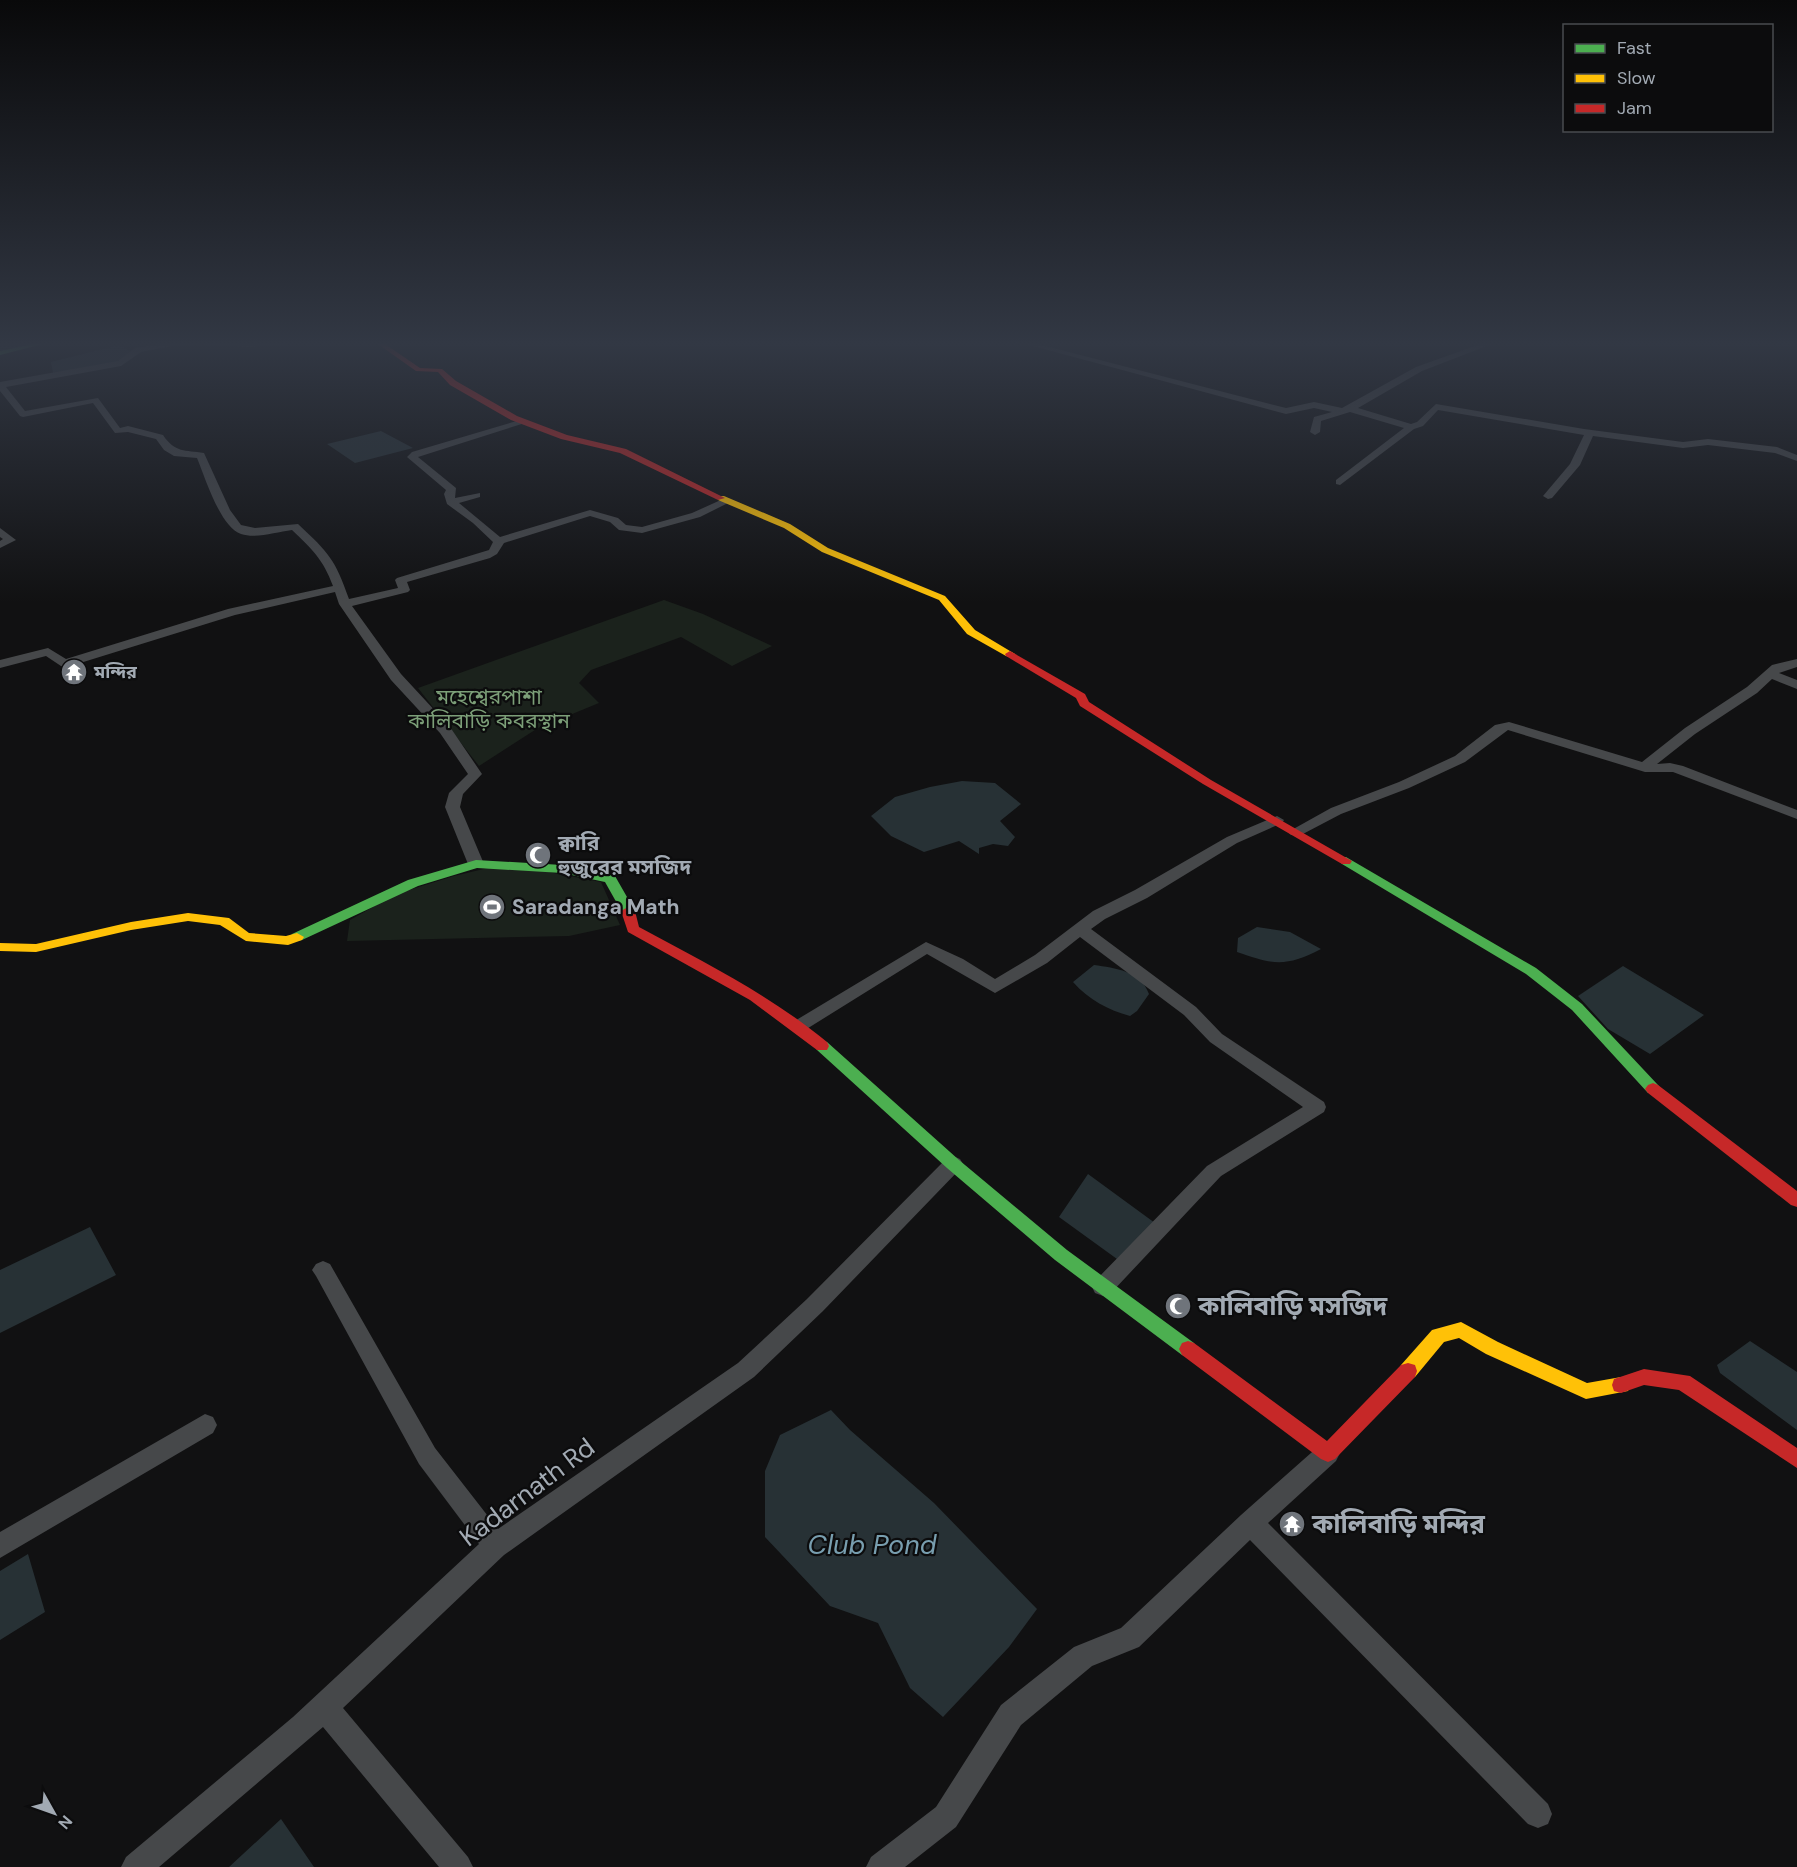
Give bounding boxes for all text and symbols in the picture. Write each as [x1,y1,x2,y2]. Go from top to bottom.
legend [1563,24,1773,132]
text: Fast [1617,36,1652,60]
text: Slow [1617,66,1656,90]
text: Jam [1617,96,1652,120]
temple icon: মন্দির [59,657,89,687]
place label: মন্দির [93,660,138,684]
park label: মহেশ্বেরপাশা কালিবাড়ি কবরস্থান [407,683,570,735]
place label: ক্বারি হুজুরের মসজিদ [557,829,692,881]
mosque icon: ক্বারি হুজুরের মসজিদ [523,840,553,870]
sports icon: Saradanga Math [477,892,507,922]
place label: Saradanga Math [512,893,680,921]
place label: কালিবাড়ি মসজিদ [1197,1289,1389,1323]
mosque icon: কালিবাড়ি মসজিদ [1163,1291,1193,1321]
street label: Kadarnath Rd [453,1430,601,1554]
place label: কালিবাড়ি মন্দির [1311,1507,1485,1541]
temple icon: কালিবাড়ি মন্দির [1277,1509,1307,1539]
water label: Club Pond [808,1527,938,1562]
north arrow [24,1783,84,1843]
text: N [53,1811,77,1834]

